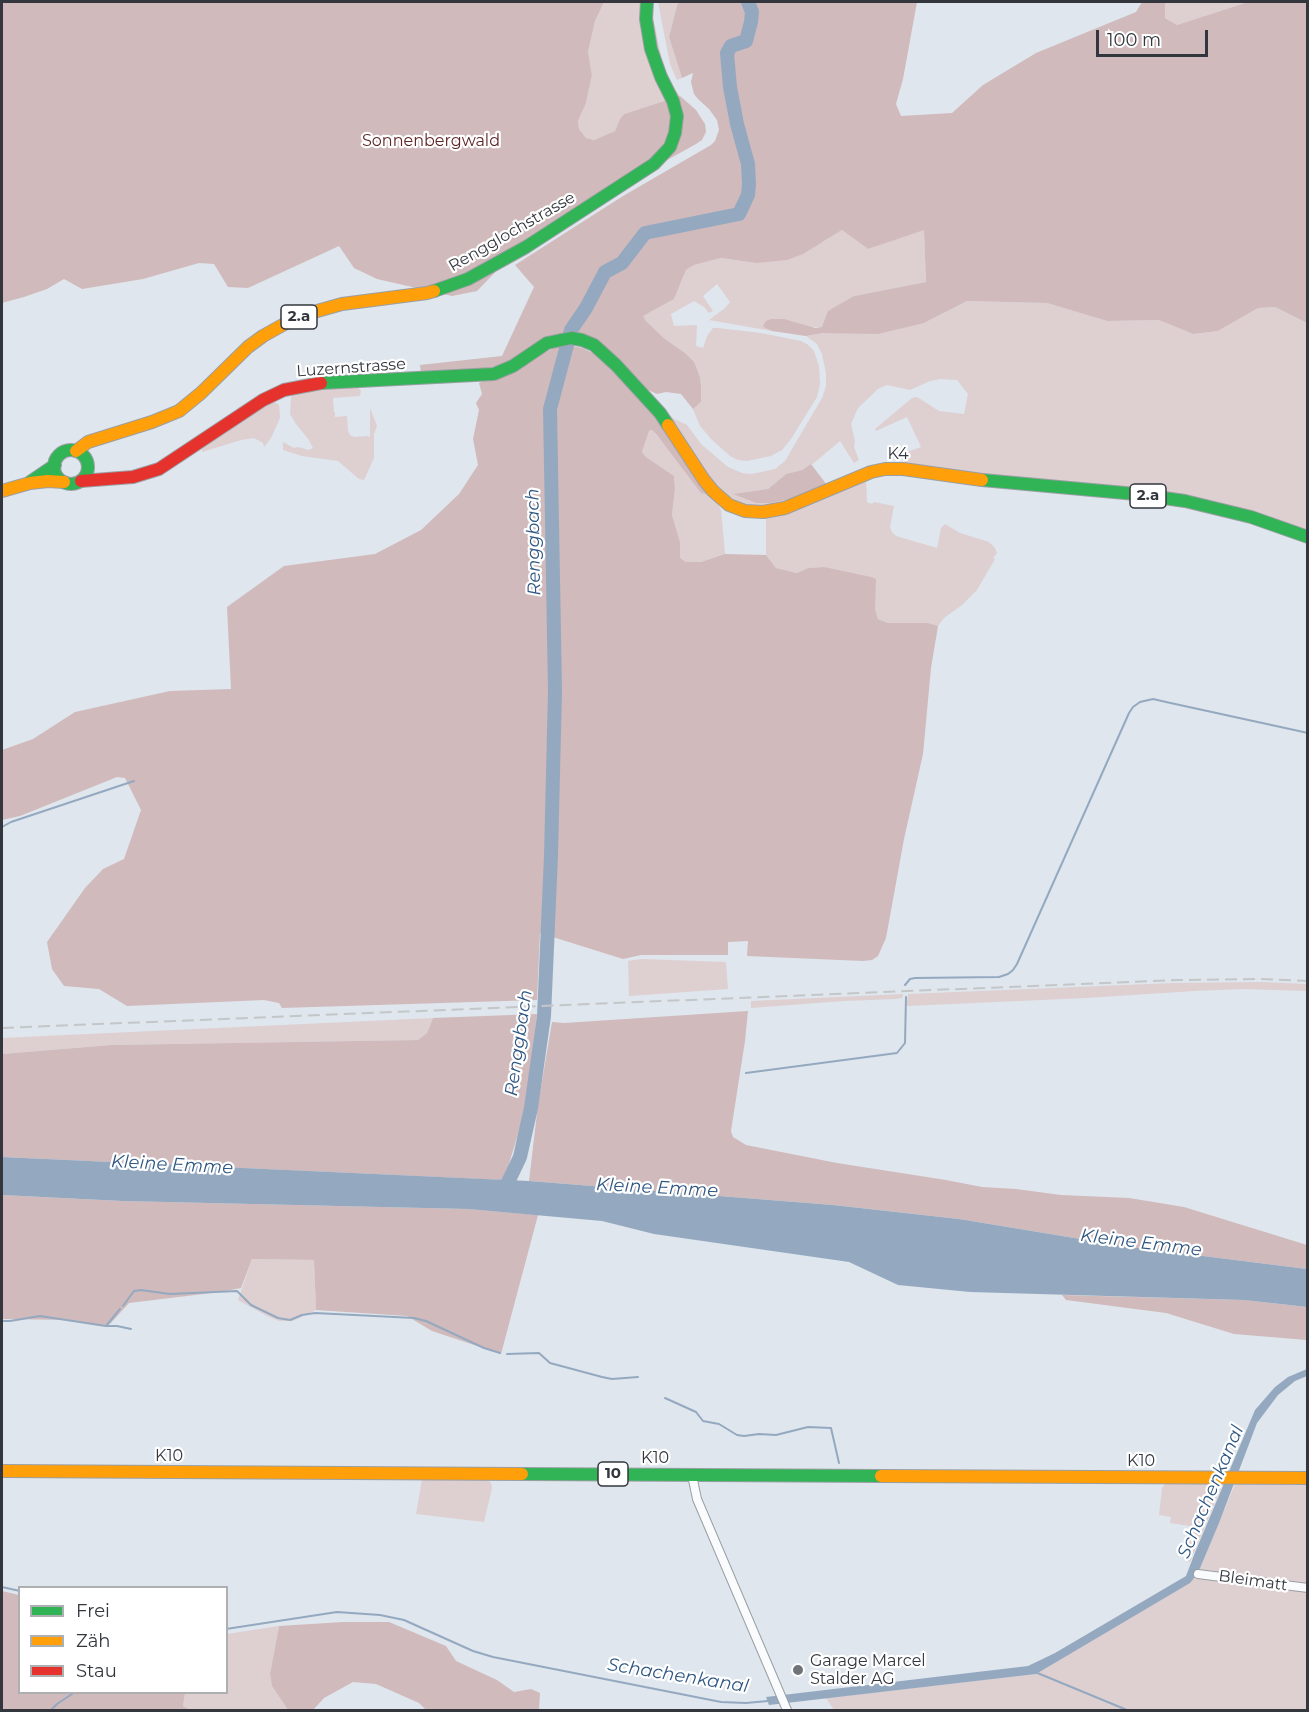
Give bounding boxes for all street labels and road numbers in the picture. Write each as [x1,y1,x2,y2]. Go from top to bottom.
street label: Rengglochstrasse [445,188,579,276]
road number: 2.a [281,305,317,329]
street label: Luzernstrasse [296,355,406,381]
street label: K4 [887,444,909,464]
road number: 2.a [1130,484,1166,508]
street label: K10 [155,1446,183,1466]
street label: K10 [641,1448,669,1468]
street label: K10 [1127,1451,1155,1471]
road number: 10 [598,1462,628,1486]
street label: Bleimatt [1217,1567,1289,1595]

